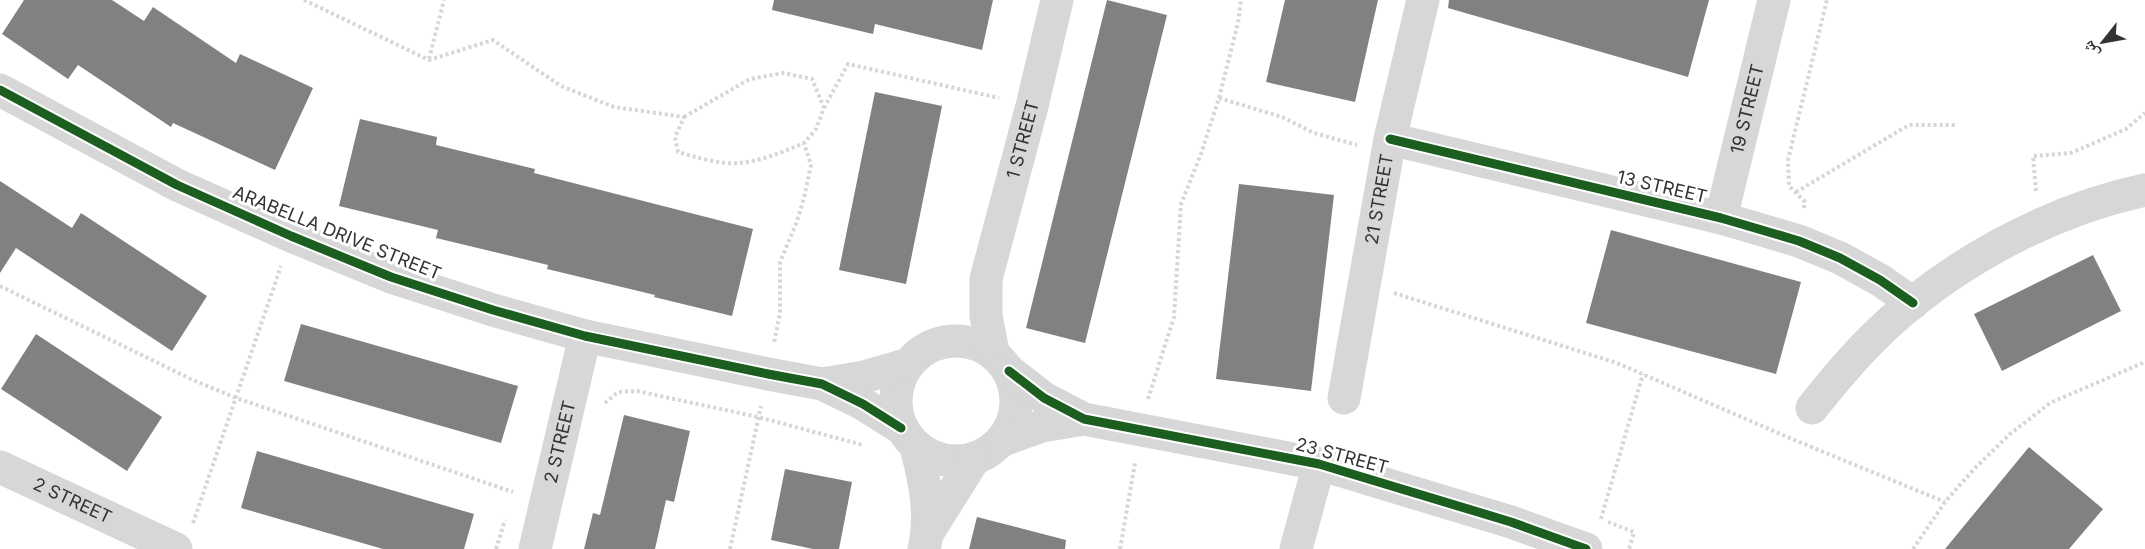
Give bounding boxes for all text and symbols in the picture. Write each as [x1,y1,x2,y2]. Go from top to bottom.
north arrow [2073,12,2133,72]
text: ش [2077,37,2103,62]
street label: 19 STREET [1726,62,1768,156]
street label: 1 STREET [1002,98,1043,181]
street label: 21 STREET [1360,152,1397,246]
street label: 13 STREET [1615,166,1709,207]
street label: ARABELLA DRIVE STREET [230,181,444,284]
street label: 2 STREET [540,398,579,485]
street label: 23 STREET [1293,433,1391,478]
street label: 2 STREET [30,473,115,528]

